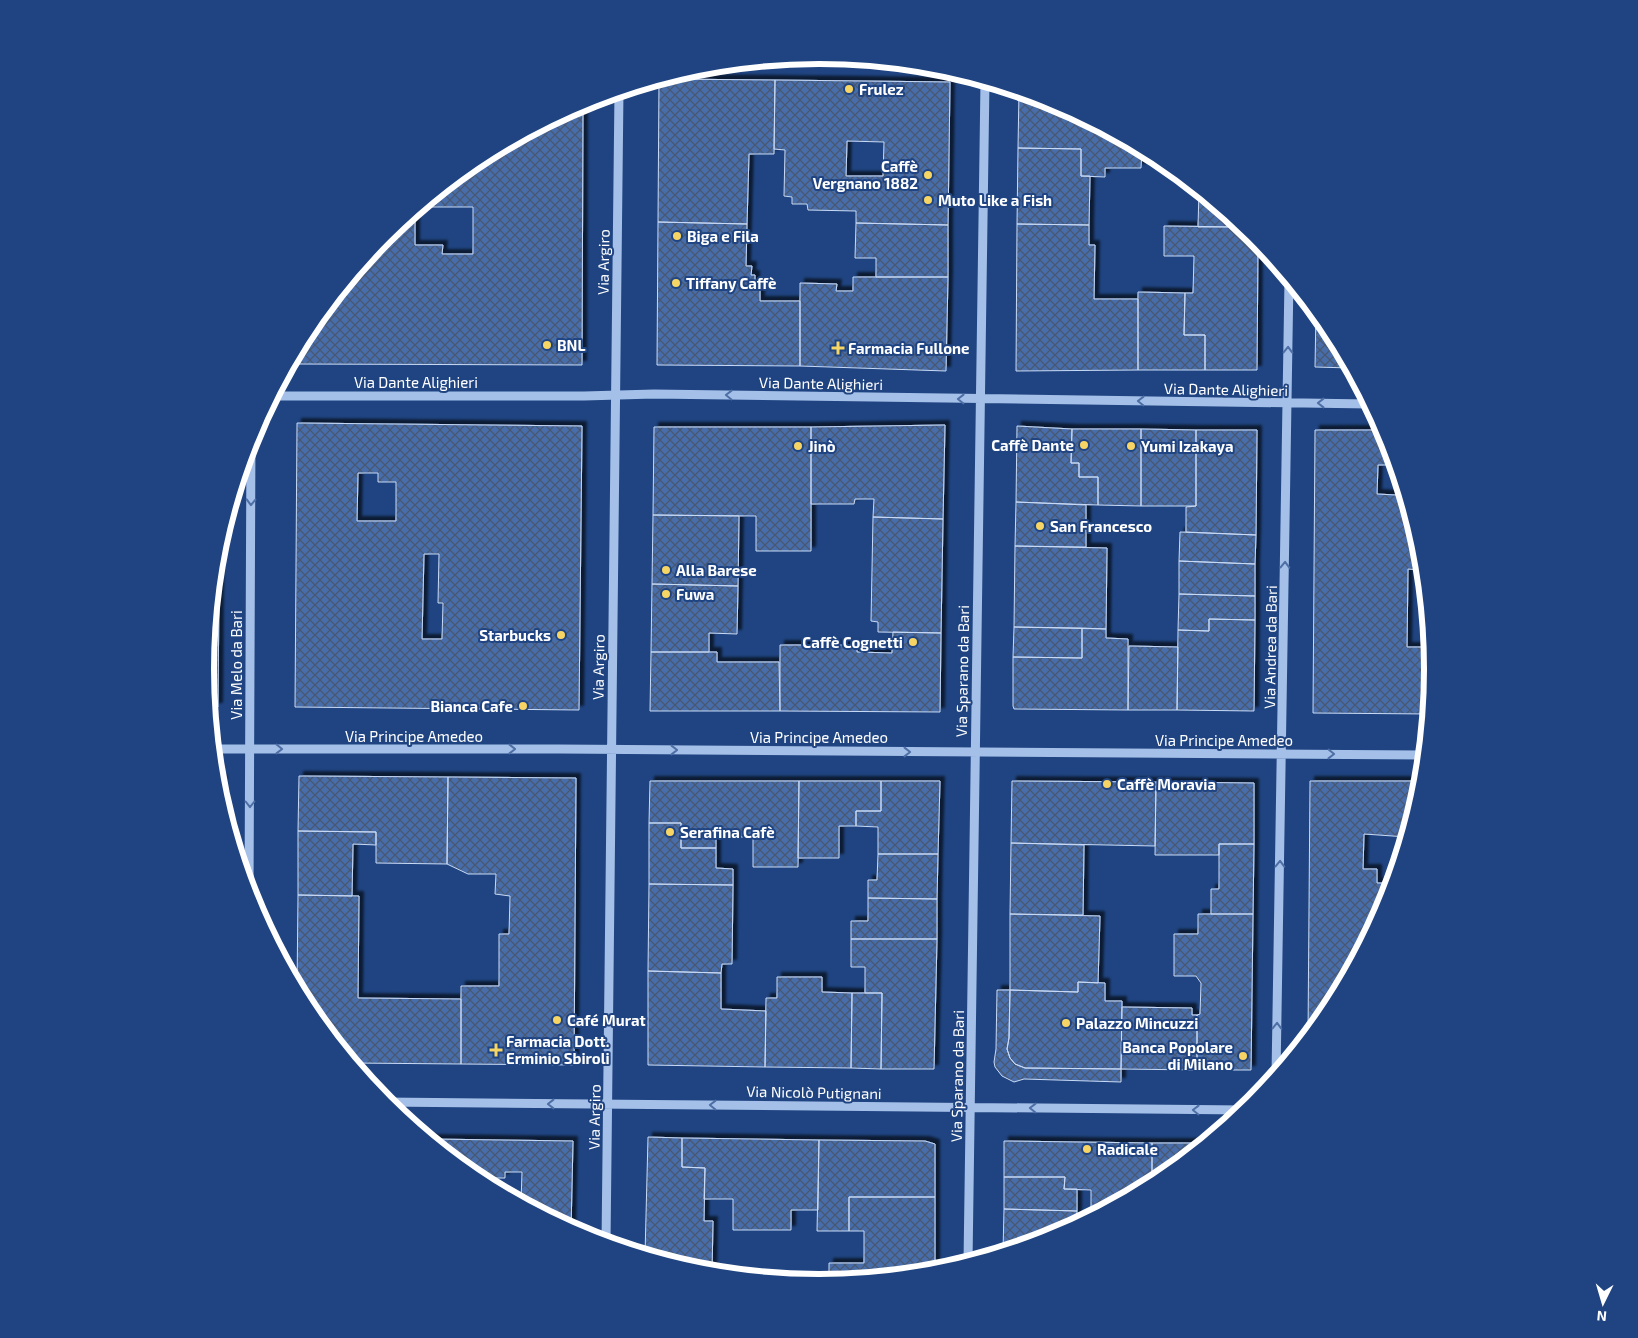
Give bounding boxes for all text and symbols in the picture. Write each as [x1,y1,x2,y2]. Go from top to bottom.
place label: Frulez [859,80,904,98]
marker: Frulez [843,83,855,95]
place label: Caffè Vergnano 1882 [813,157,918,192]
marker: Caffè Vergnano 1882 [922,169,934,181]
place label: Muto Like a Fish [938,191,1052,209]
marker: Muto Like a Fish [922,194,934,206]
place label: Biga e Fila [687,227,759,245]
street label: Via Argiro [593,229,613,295]
marker: Biga e Fila [671,230,683,242]
place label: Tiffany Caffè [686,274,777,293]
marker: Tiffany Caffè [670,277,682,289]
place label: BNL [557,336,585,354]
marker: BNL [541,339,553,351]
place label: Farmacia Fullone [848,339,970,357]
marker: Farmacia Fullone [832,342,844,354]
one-way arrow [1283,346,1293,354]
street label: Via Dante Alighieri [354,373,478,391]
street label: Via Dante Alighieri [759,373,883,393]
street label: Via Dante Alighieri [1164,379,1288,399]
one-way arrow [725,390,732,400]
one-way arrow [957,393,965,404]
one-way arrow [1137,396,1145,406]
one-way arrow [1317,398,1325,409]
place label: Caffè Dante [991,436,1074,454]
place label: Jinò [808,437,836,455]
place label: Yumi Izakaya [1141,437,1233,456]
marker: Caffè Dante [1078,439,1090,451]
marker: Jinò [792,440,804,452]
marker: Yumi Izakaya [1125,440,1137,452]
one-way arrow [246,498,256,506]
place label: San Francesco [1050,517,1152,535]
marker: San Francesco [1034,520,1046,532]
one-way arrow [1280,560,1290,568]
place label: Alla Barese [676,561,757,579]
marker: Alla Barese [660,564,672,576]
place label: Fuwa [676,585,714,603]
street label: Via Andrea da Bari [1260,585,1280,709]
marker: Fuwa [660,588,672,600]
street label: Via Sparano da Bari [952,605,972,737]
street label: Via Melo da Bari [227,610,245,720]
place label: Starbucks [479,626,551,644]
marker: Starbucks [555,629,567,641]
place label: Caffè Cognetti [802,633,903,651]
street label: Via Argiro [588,634,608,700]
marker: Caffè Cognetti [907,636,919,648]
place label: Bianca Cafe [430,697,513,715]
marker: Bianca Cafe [517,700,529,712]
street label: Via Principe Amedeo [345,727,483,745]
street label: Via Principe Amedeo [750,728,888,746]
street label: Via Principe Amedeo [1155,731,1293,749]
one-way arrow [275,744,283,755]
one-way arrow [508,744,516,754]
one-way arrow [670,745,678,755]
one-way arrow [903,746,911,757]
one-way arrow [1327,749,1335,759]
place label: Caffè Moravia [1117,775,1216,793]
marker: Caffè Moravia [1101,778,1113,790]
one-way arrow [245,800,255,808]
place label: Serafina Cafè [680,823,775,841]
marker: Serafina Cafè [664,826,676,838]
one-way arrow [1275,859,1286,867]
street label: Via Sparano da Bari [947,1010,967,1142]
place label: Café Murat [567,1011,646,1029]
marker: Café Murat [551,1014,563,1026]
place label: Palazzo Mincuzzi [1076,1014,1198,1032]
marker: Palazzo Mincuzzi [1060,1017,1072,1029]
one-way arrow [1272,1022,1282,1030]
place label: Farmacia Dott. Erminio Sbiroli [506,1032,610,1067]
place label: Banca Popolare di Milano [1122,1038,1233,1073]
marker: Farmacia Dott. Erminio Sbiroli [490,1044,502,1056]
marker: Banca Popolare di Milano [1237,1050,1249,1062]
street label: Via Nicolò Putignani [746,1082,882,1102]
street label: Via Argiro [584,1084,604,1150]
one-way arrow [547,1099,554,1109]
one-way arrow [709,1100,717,1110]
one-way arrow [1029,1103,1037,1113]
one-way arrow [1192,1105,1200,1115]
place label: Radicale [1097,1140,1158,1158]
marker: Radicale [1081,1143,1093,1155]
north arrow [1578,1278,1628,1328]
text: N [1596,1308,1608,1325]

